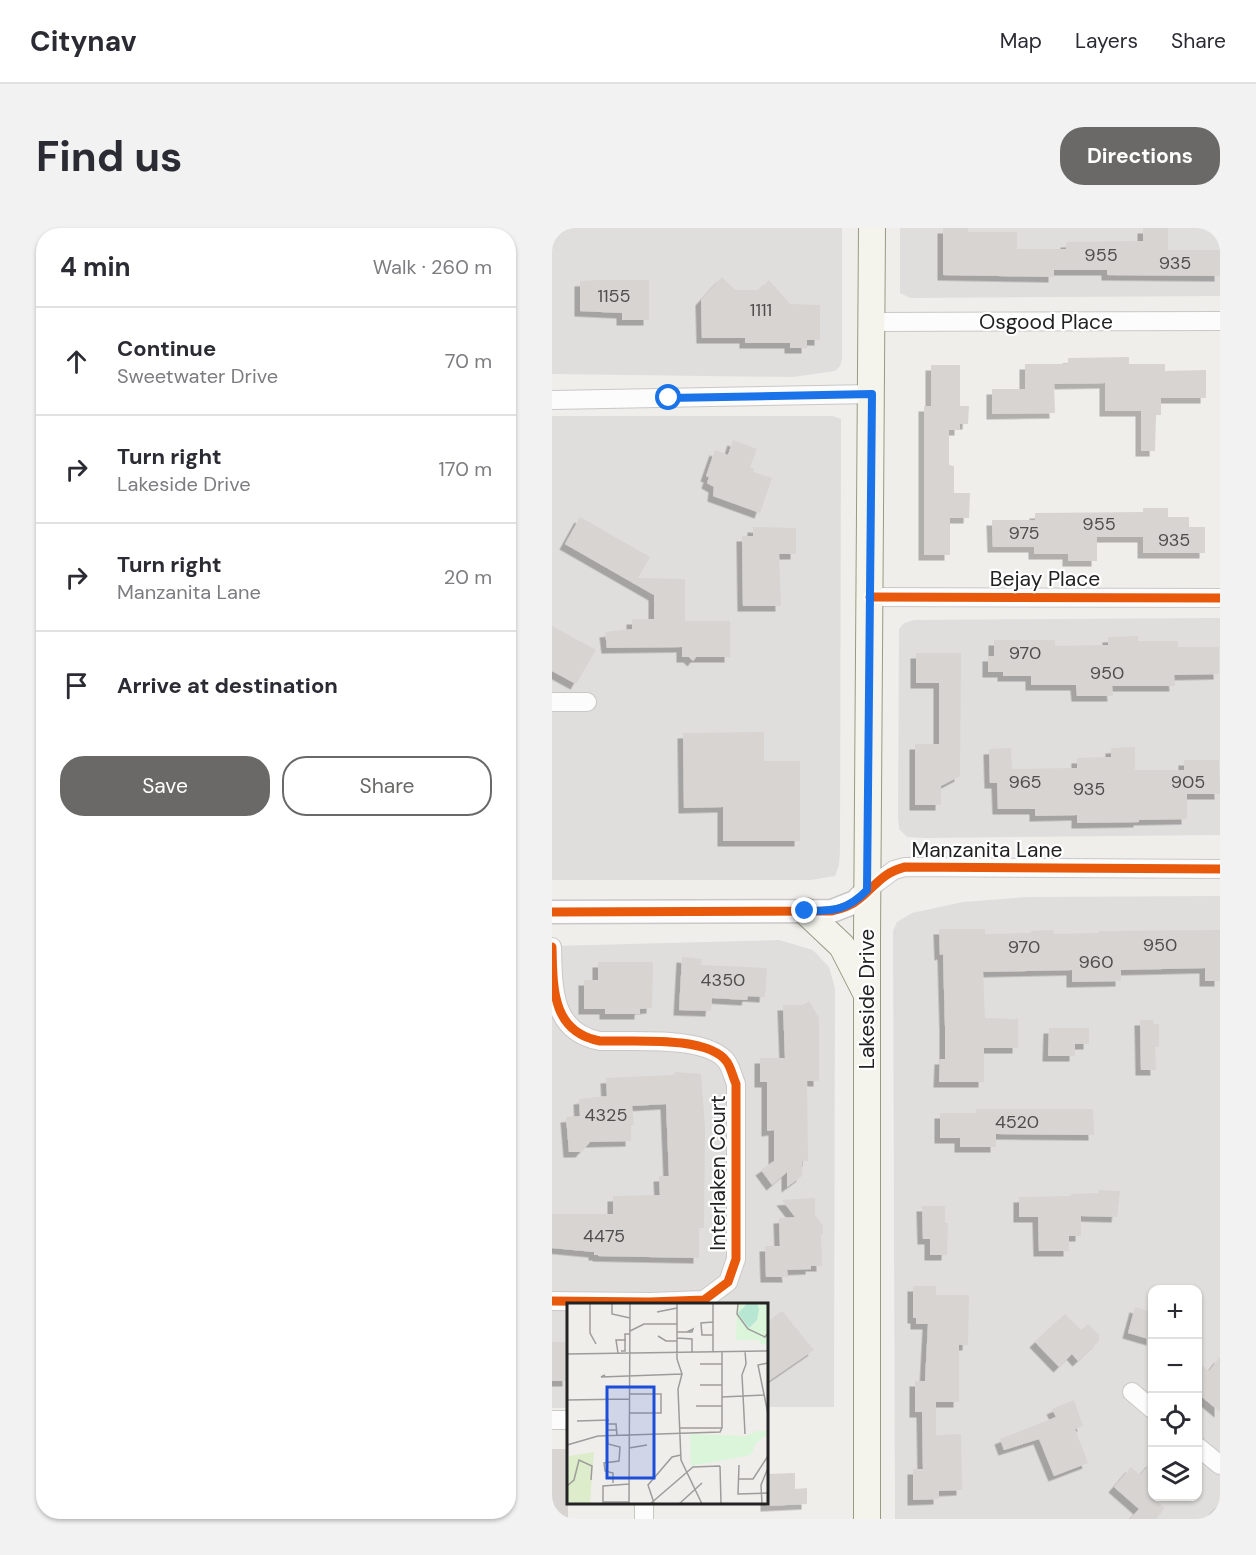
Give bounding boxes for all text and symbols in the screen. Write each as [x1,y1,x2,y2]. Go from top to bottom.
text: Citynav [30,23,136,60]
text: Map [1000,27,1042,55]
text: Layers [1075,27,1138,55]
text: Share [1171,27,1226,55]
button: Directions [1060,127,1220,185]
text: Find us [36,129,182,184]
house number: 955 [1084,243,1118,267]
text: 4 min [60,250,131,284]
house number: 935 [1159,251,1191,275]
text: Walk · 260 m [373,254,492,280]
house number: 1155 [597,284,631,308]
house number: 1111 [750,298,772,322]
street label: Osgood Place [979,308,1113,336]
text: Continue [117,334,216,363]
icon: ahead [60,345,93,378]
text: 70 m [445,348,492,374]
text: Sweetwater Drive [117,363,278,389]
route start [655,384,681,410]
text: Turn right [117,442,222,471]
icon: right [60,453,93,486]
text: 170 m [439,456,492,482]
text: Lakeside Drive [117,471,251,497]
house number: 955 [1082,512,1116,536]
house number: 975 [1009,521,1039,545]
house number: 935 [1158,528,1190,552]
text: Turn right [117,550,222,579]
icon: right [60,561,93,594]
text: 20 m [444,564,492,590]
street label: Bejay Place [990,565,1100,593]
text: Manzanita Lane [117,579,261,605]
house number: 970 [1009,641,1041,665]
house number: 950 [1090,661,1124,685]
icon: arrive [60,669,93,702]
text: Arrive at destination [117,671,338,700]
button: Save [60,756,270,816]
button: Share [282,756,492,816]
house number: 965 [1008,770,1042,794]
house number: 905 [1171,770,1205,794]
house number: 935 [1073,777,1105,801]
street label: Manzanita Lane [912,836,1063,864]
route end [791,897,817,923]
street label: Lakeside Drive [853,929,881,1069]
house number: 950 [1143,933,1177,957]
house number: 970 [1008,935,1040,959]
house number: 960 [1079,950,1113,974]
house number: 4350 [701,968,745,992]
street label: Interlaken Court [704,1095,732,1251]
house number: 4325 [585,1103,627,1127]
house number: 4520 [995,1110,1039,1134]
house number: 4475 [583,1224,625,1248]
map controls [1148,1285,1202,1501]
button: + [1148,1285,1202,1339]
inset map [567,1303,768,1504]
button: − [1148,1339,1202,1393]
button: locate [1148,1393,1202,1447]
button: layers [1148,1447,1202,1501]

